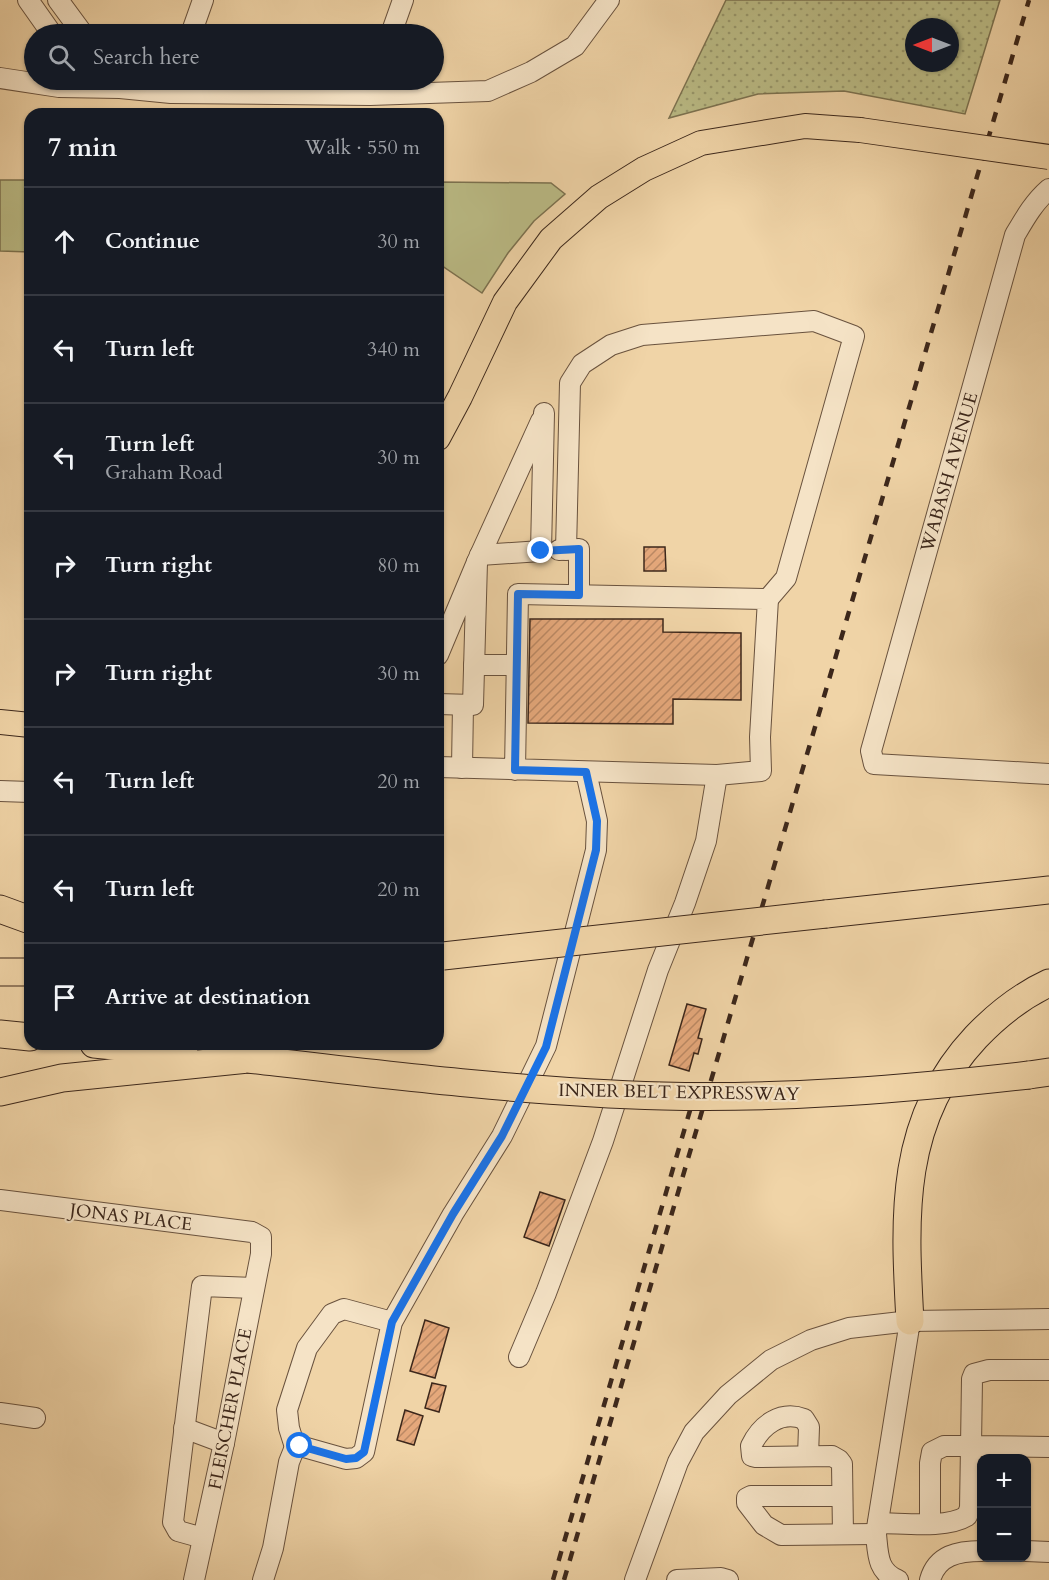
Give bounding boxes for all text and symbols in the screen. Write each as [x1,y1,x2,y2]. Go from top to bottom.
north arrow [905,18,959,72]
search box [24,24,444,90]
icon: search [45,41,78,74]
text: Search here [93,42,200,72]
text: 7 min [48,130,117,165]
text: Walk · 550 m [305,134,420,161]
icon: ahead [48,225,81,258]
text: Continue [105,226,200,256]
text: 30 m [377,228,420,255]
icon: left [48,333,81,366]
text: Turn left [105,334,194,364]
text: 340 m [367,336,420,363]
street label: WABASH AVENUE [914,389,984,556]
text: Turn left [105,429,194,459]
icon: left [48,441,81,474]
text: 30 m [377,444,420,471]
text: Graham Road [105,459,223,486]
route end [527,537,553,563]
icon: right [48,549,81,582]
text: Turn right [105,550,212,580]
text: 80 m [377,552,420,579]
icon: right [48,657,81,690]
text: Turn right [105,658,212,688]
text: 30 m [377,660,420,687]
icon: left [48,765,81,798]
text: Turn left [105,766,194,796]
text: 20 m [377,768,420,795]
icon: left [48,873,81,906]
text: Turn left [105,874,194,904]
text: 20 m [377,876,420,903]
icon: arrive [48,981,81,1014]
text: Arrive at destination [105,982,310,1012]
street label: INNER BELT EXPRESSWAY [558,1078,800,1107]
street label: JONAS PLACE [65,1197,193,1237]
street label: FLEISCHER PLACE [203,1326,258,1492]
route start [286,1432,312,1458]
map controls [977,1454,1031,1562]
button: + [977,1454,1031,1508]
button: − [977,1508,1031,1562]

